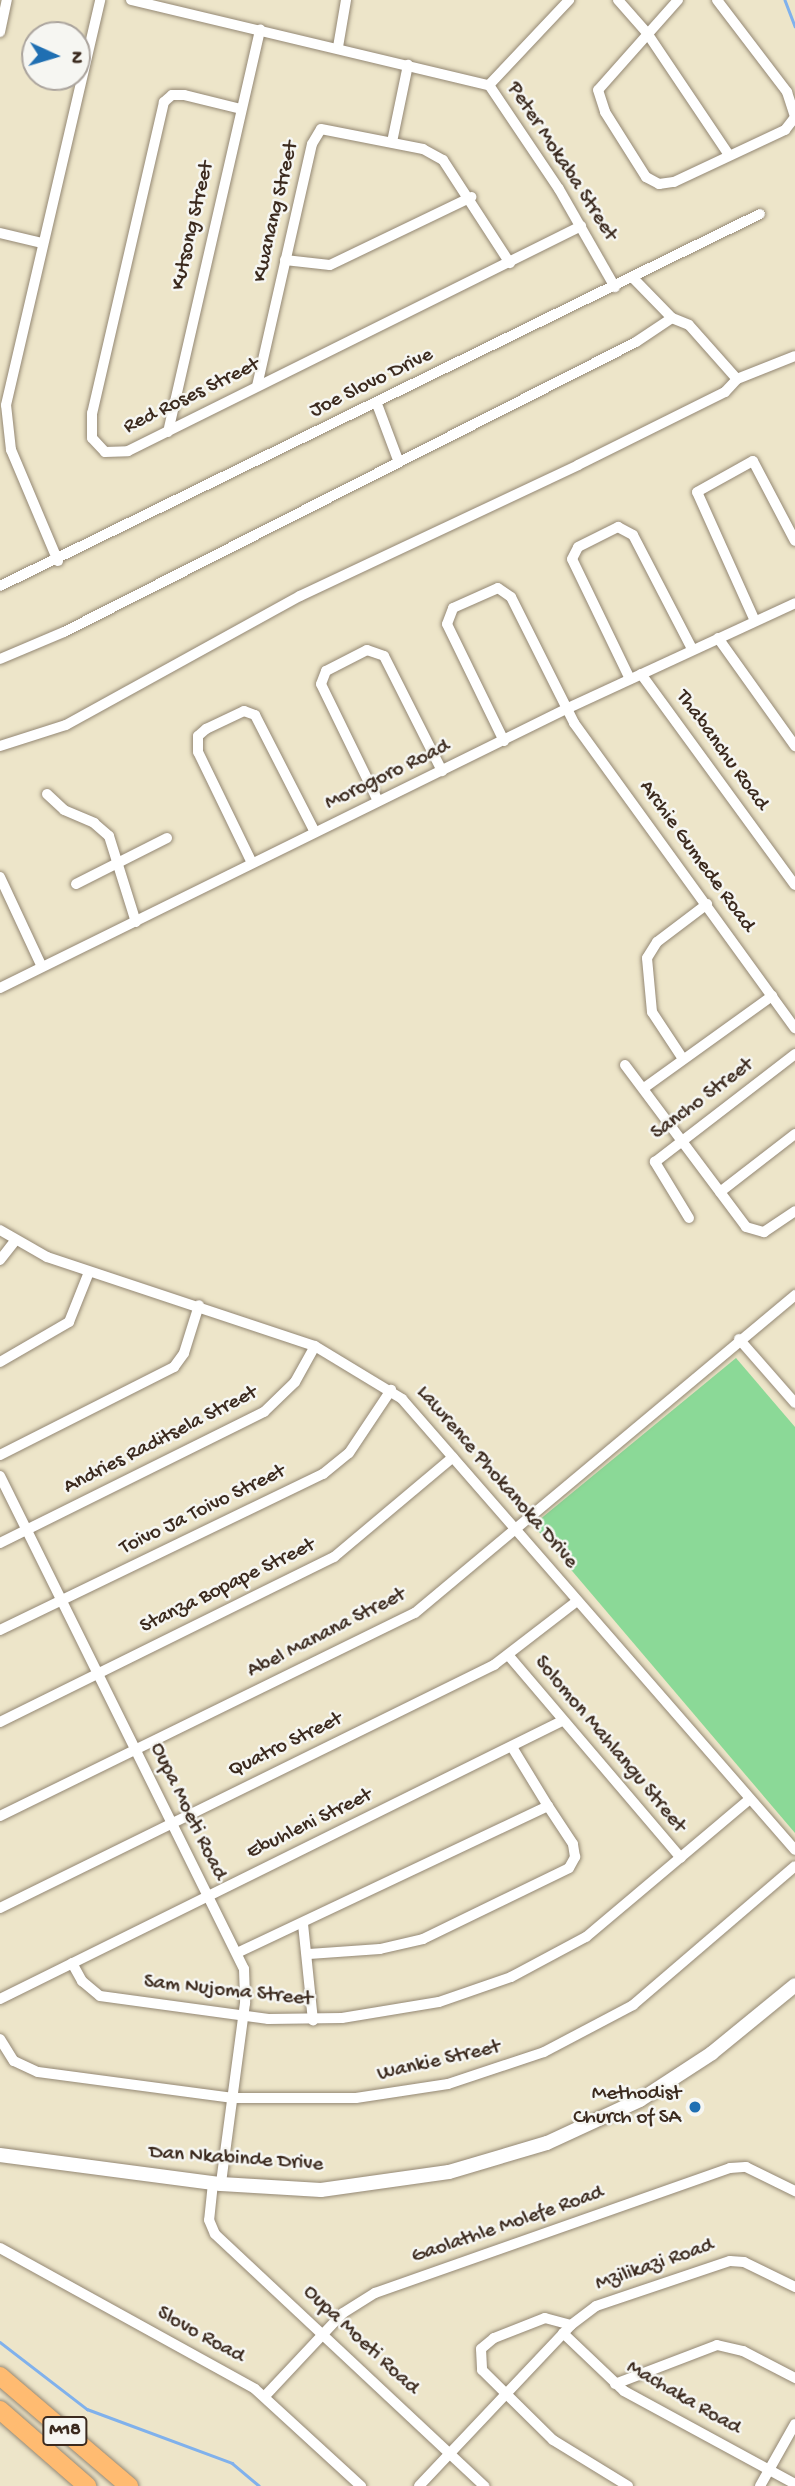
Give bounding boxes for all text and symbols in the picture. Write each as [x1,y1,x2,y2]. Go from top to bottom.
north arrow [21,21,91,91]
text: N [64,50,87,64]
street label: Peter Mokaba Street [500,78,622,246]
street label: Kwanang Street [249,139,305,285]
street label: Kutsong Street [167,159,221,293]
street label: Joe Slovo Drive [306,343,438,425]
street label: Red Roses Street [120,353,264,441]
street label: Thabanchu Road [669,686,773,816]
street label: Morogoro Road [321,735,455,817]
street label: Archie Gumede Road [632,776,760,938]
street label: Sancho Street [647,1053,759,1147]
street label: Andries Raditsela Street [60,1381,262,1501]
street label: Lawrence Phokanoka Drive [410,1381,582,1575]
street label: Toivo Ja Toivo Street [116,1460,290,1562]
street label: Stanza Bopape Street [136,1534,320,1640]
street label: Abel Manana Street [244,1583,410,1685]
street label: Solomon Mahlangu Street [528,1651,690,1839]
street label: Quatro Street [225,1708,347,1784]
street label: Oupa Moeti Road [143,1739,231,1885]
street label: Ebuhleni Street [243,1784,377,1866]
street label: Sam Nujoma Street [142,1971,314,2013]
street label: Wankie Street [375,2036,503,2088]
place label: Methodist Church of SA [573,2082,681,2132]
marker: Methodist Church of SA [687,2099,703,2115]
street label: Dan Nkabinde Drive [148,2141,324,2179]
street label: Gaolathle Molefe Road [409,2181,607,2271]
street label: Mzilikazi Road [593,2234,717,2298]
street label: Oupa Moeti Road [297,2281,423,2401]
street label: Slovo Road [152,2302,248,2370]
street label: Machaka Road [621,2356,745,2442]
road number: M18 [42,2416,88,2446]

